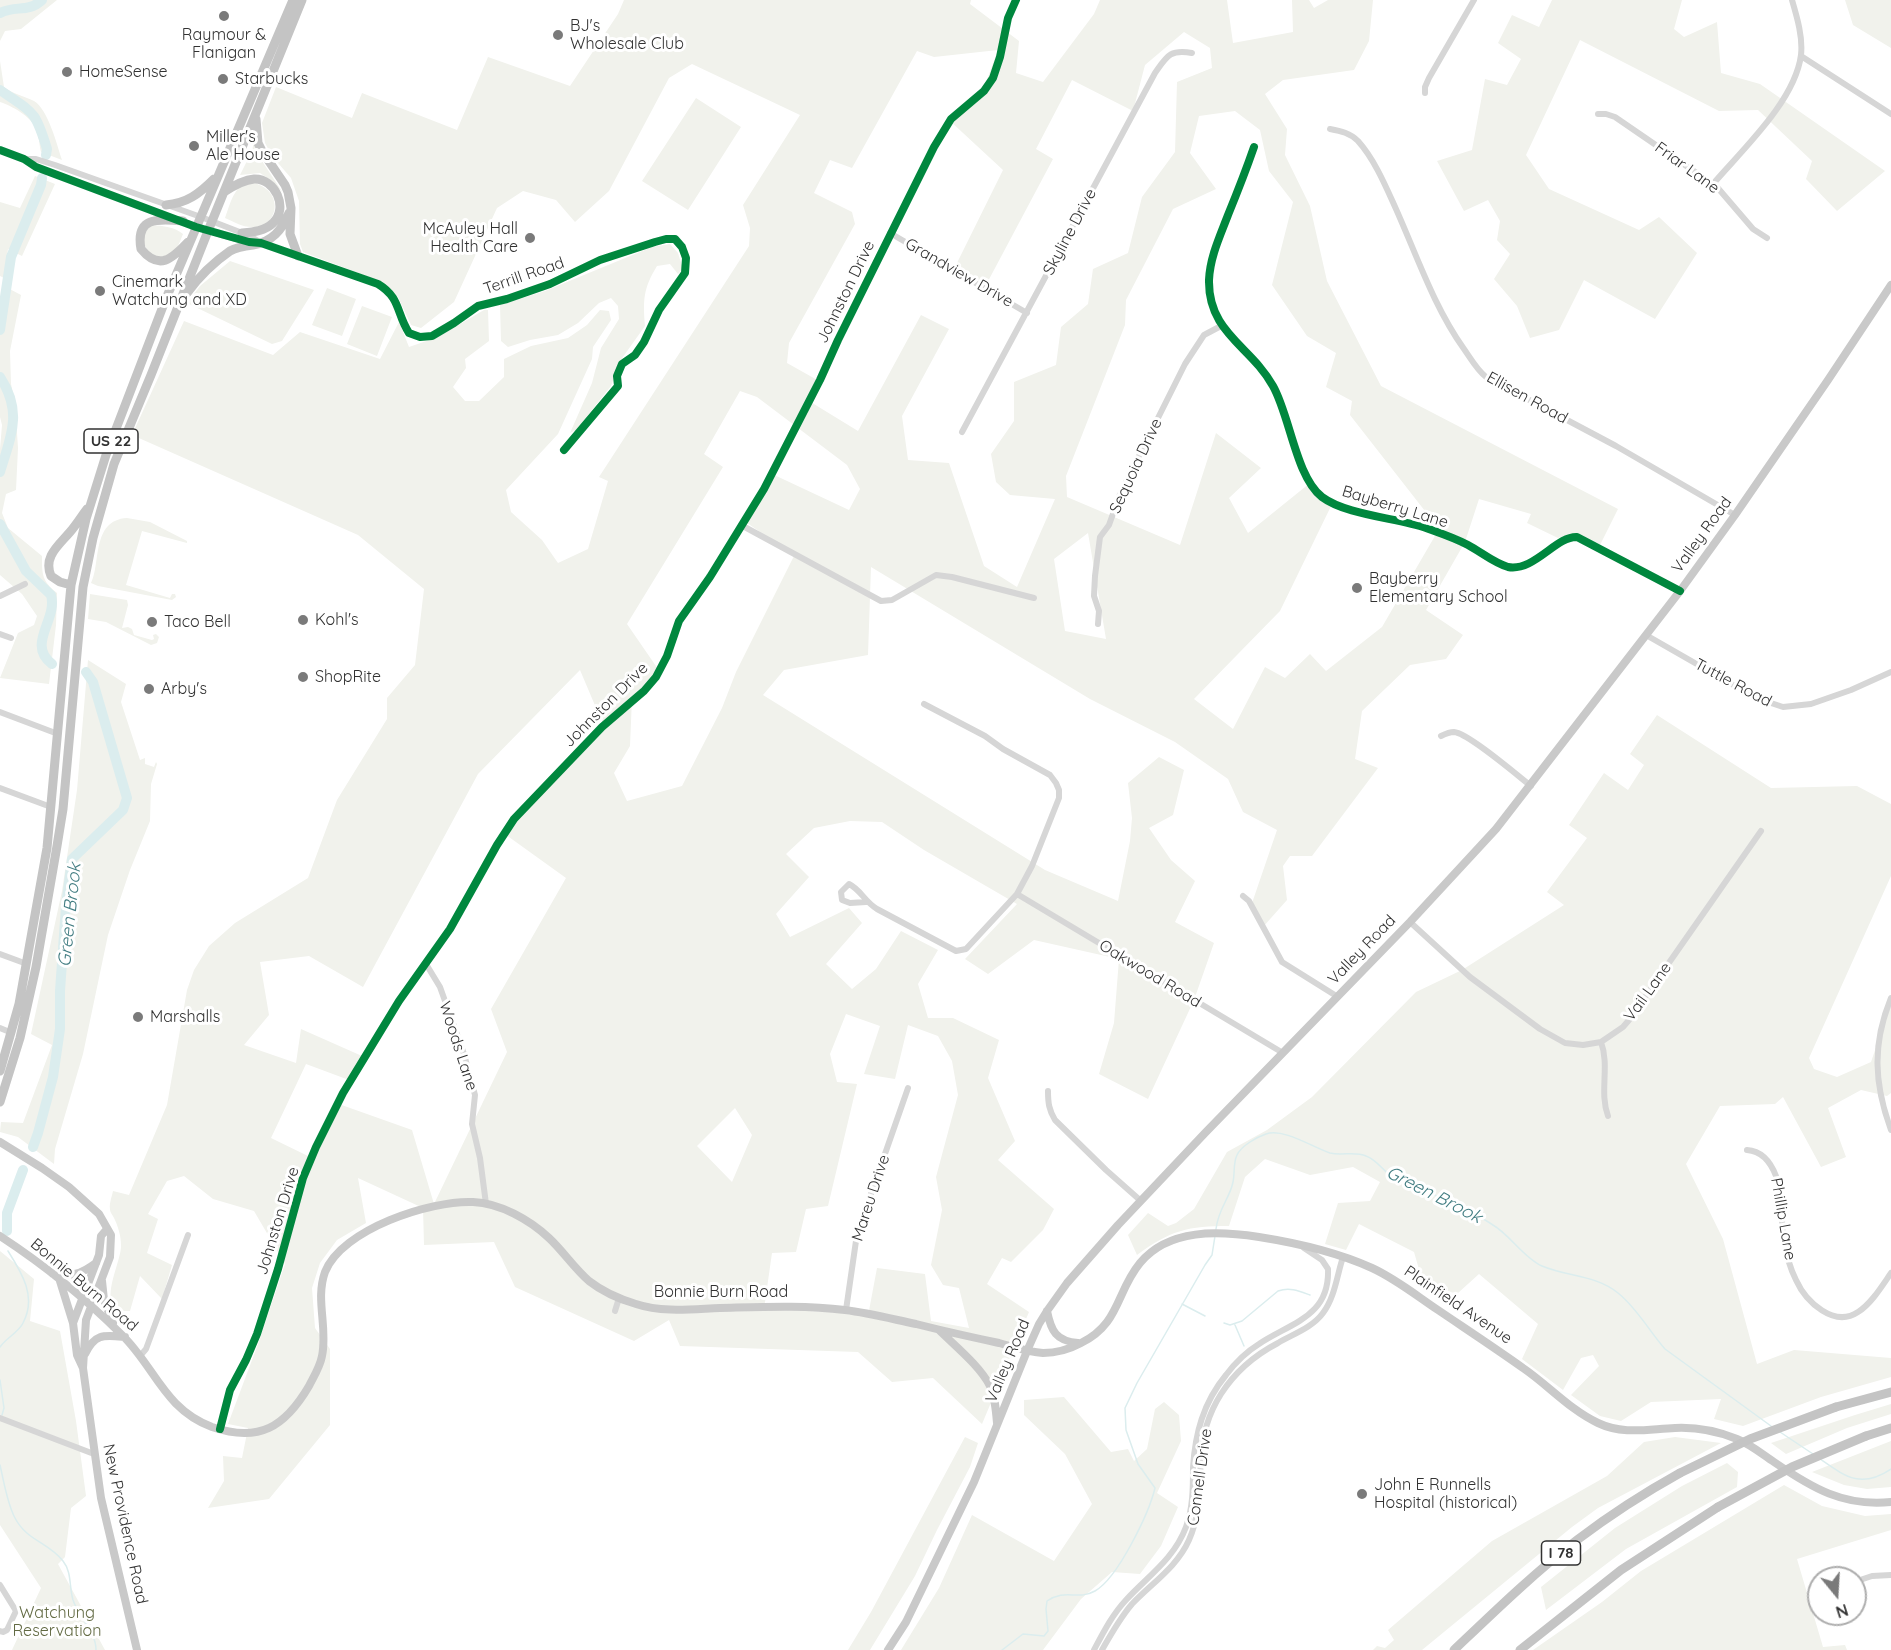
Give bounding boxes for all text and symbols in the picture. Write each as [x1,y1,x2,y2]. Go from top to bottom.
marker: Raymour & Flanigan [217,9,231,23]
place label: BJ's Wholesale Club [570,16,684,54]
place label: Raymour & Flanigan [182,25,266,63]
marker: BJ's Wholesale Club [551,28,565,42]
place label: HomeSense [79,62,168,82]
marker: HomeSense [60,65,74,79]
place label: Starbucks [235,69,308,89]
marker: Starbucks [216,72,230,86]
place label: Miller's Ale House [206,127,280,165]
street label: Friar Lane [1651,138,1723,198]
marker: Miller's Ale House [187,139,201,153]
street label: Skyline Drive [1039,186,1101,278]
place label: McAuley Hall Health Care [423,219,518,257]
marker: McAuley Hall Health Care [523,231,537,245]
street label: Grandview Drive [902,234,1016,312]
street label: Johnston Drive [813,238,879,346]
street label: Terrill Road [481,253,567,299]
place label: Cinemark Watchung and XD [112,272,247,310]
marker: Cinemark Watchung and XD [93,284,107,298]
street label: Ellisen Road [1483,368,1571,428]
street label: Sequoia Drive [1106,415,1166,517]
road number: US 22 [84,429,138,453]
street label: Bayberry Lane [1339,482,1451,532]
street label: Valley Road [1668,493,1736,577]
place label: Bayberry Elementary School [1369,569,1508,607]
marker: Bayberry Elementary School [1350,581,1364,595]
place label: Kohl's [315,610,358,630]
place label: Taco Bell [164,612,231,632]
marker: Kohl's [296,613,310,627]
marker: Taco Bell [145,615,159,629]
street label: Tuttle Road [1691,655,1775,711]
street label: Johnston Drive [560,659,652,751]
place label: ShopRite [315,667,381,687]
marker: ShopRite [296,670,310,684]
place label: Arby's [161,679,207,699]
marker: Arby's [142,682,156,696]
water label: Green Brook [54,862,86,968]
street label: Valley Road [1324,911,1400,989]
street label: Oakwood Road [1095,936,1205,1012]
street label: Vail Lane [1620,959,1676,1025]
street label: Woods Lane [435,999,481,1093]
place label: Marshalls [150,1007,220,1027]
marker: Marshalls [131,1010,145,1024]
street label: Mareu Drive [848,1152,894,1244]
water label: Green Brook [1383,1162,1485,1228]
street label: Johnston Drive [252,1165,304,1277]
street label: Phillip Lane [1766,1176,1800,1262]
street label: Bonnie Burn Road [26,1234,142,1336]
street label: Plainfield Avenue [1400,1262,1516,1348]
street label: Bonnie Burn Road [654,1282,788,1302]
street label: Valley Road [982,1316,1034,1406]
street label: Connell Drive [1184,1427,1216,1527]
street label: New Providence Road [99,1442,151,1606]
place label: John E Runnells Hospital (historical) [1374,1475,1517,1513]
marker: John E Runnells Hospital (historical) [1355,1487,1369,1501]
road number: I 78 [1542,1541,1580,1565]
north arrow [1807,1566,1867,1626]
text: N [1833,1600,1851,1623]
park label: Watchung Reservation [12,1603,102,1641]

